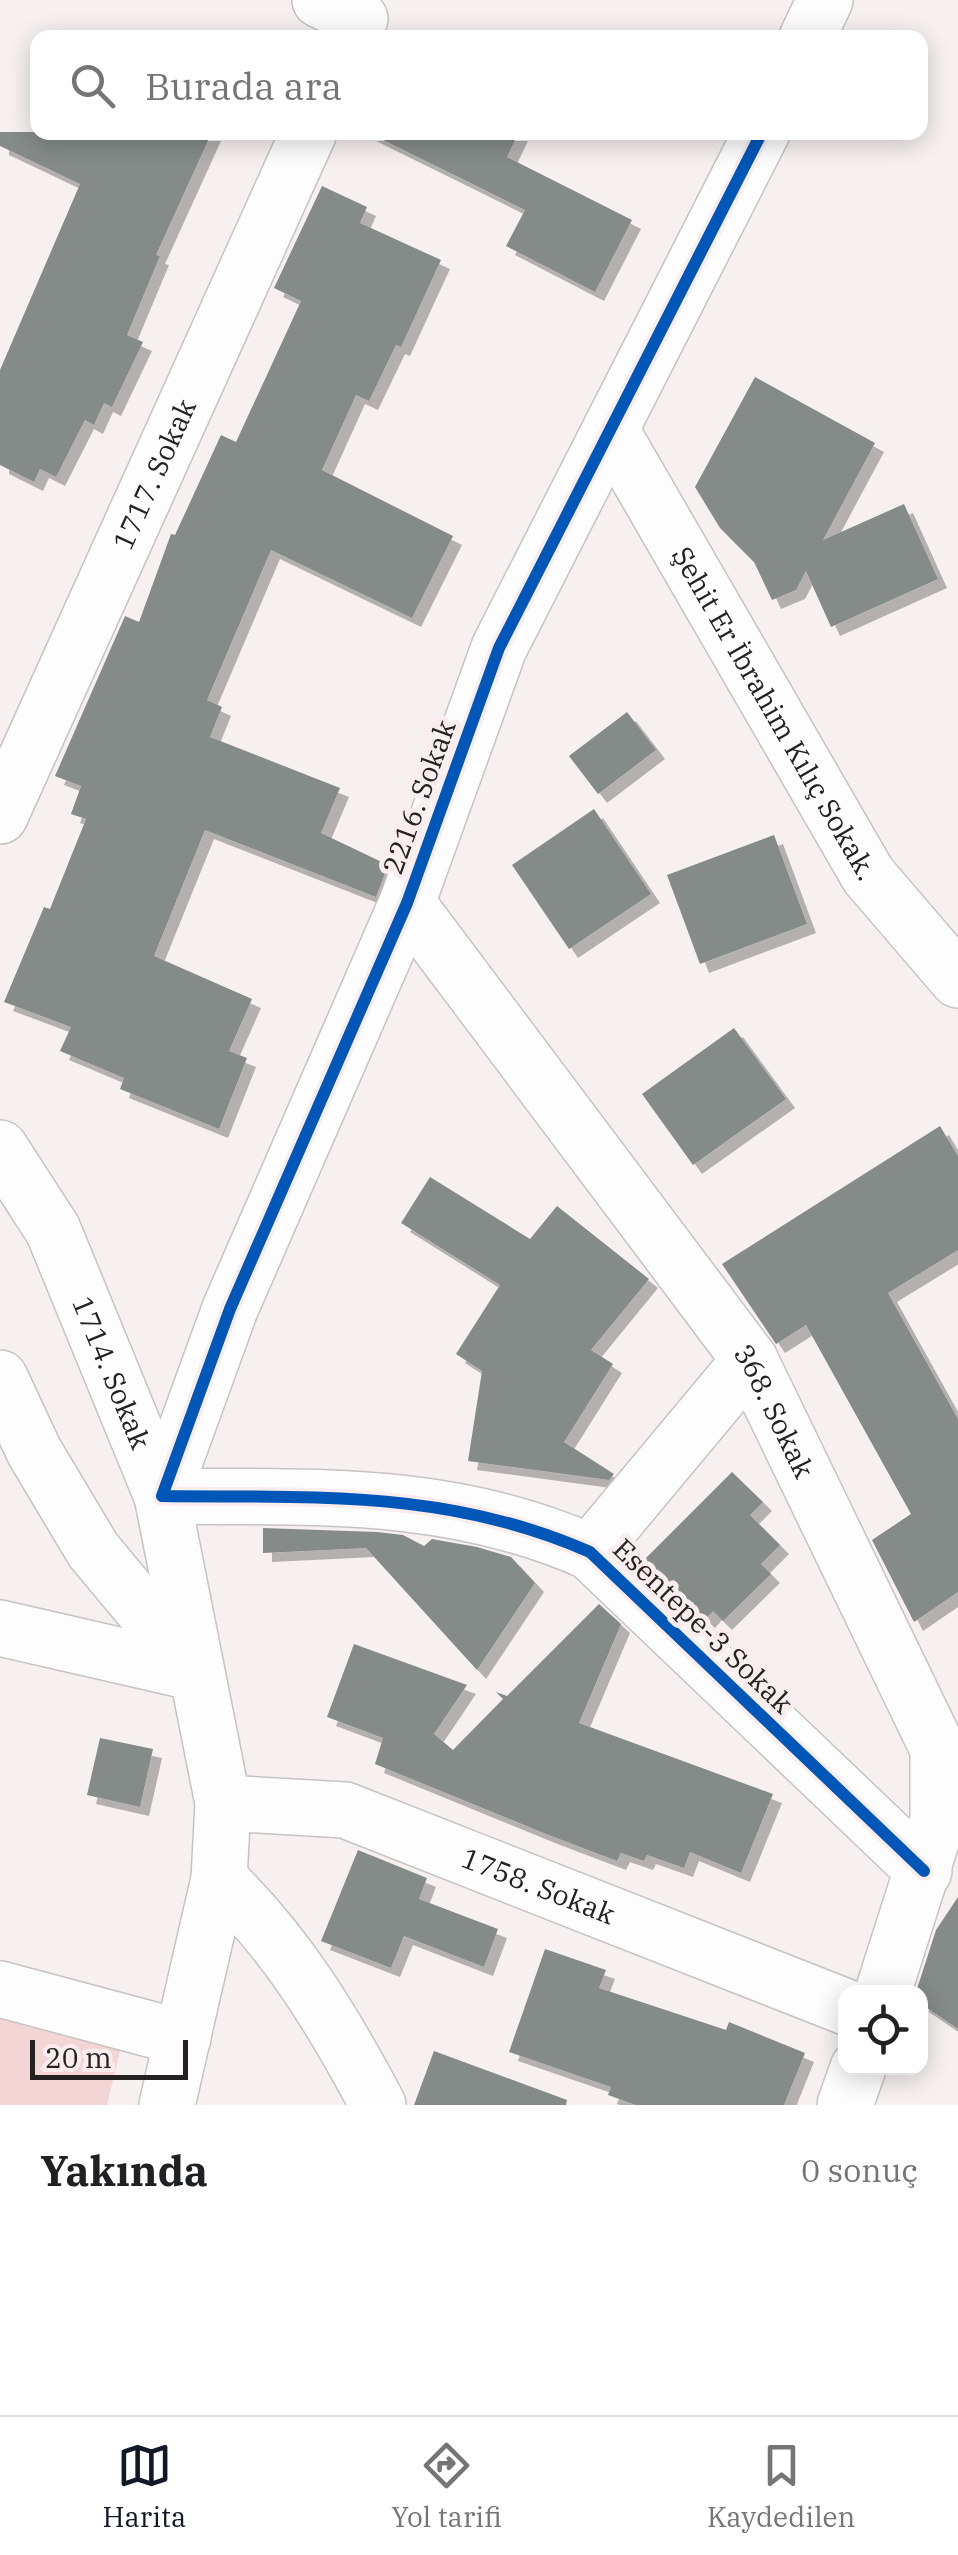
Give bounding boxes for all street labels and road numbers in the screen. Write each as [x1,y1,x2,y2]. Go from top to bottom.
street label: 1717. Sokak [104,392,204,555]
street label: Şehit Er İbrahim Kılıç Sokak. [664,540,886,887]
street label: 2216. Sokak [374,714,464,879]
street label: 1714. Sokak [64,1291,160,1455]
street label: 368. Sokak [726,1336,824,1485]
street label: Esentepe-3 Sokak [605,1530,802,1722]
street label: 1758. Sokak [457,1839,621,1933]

